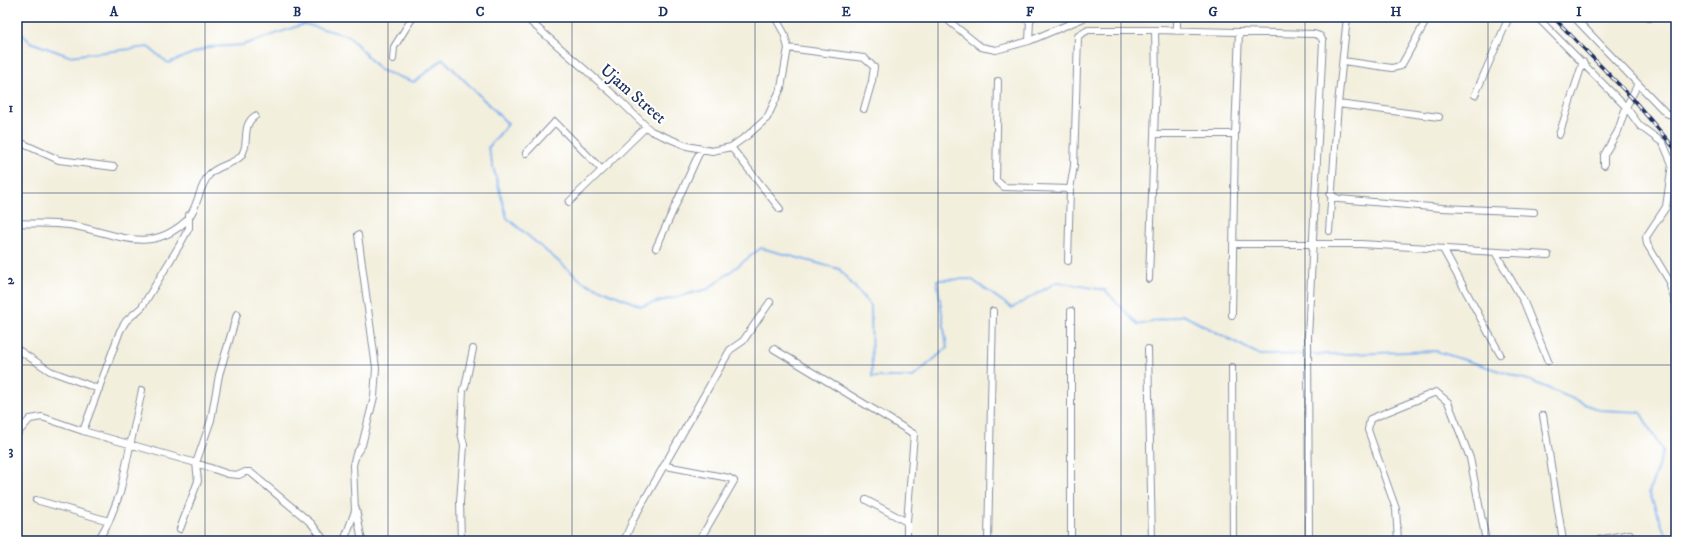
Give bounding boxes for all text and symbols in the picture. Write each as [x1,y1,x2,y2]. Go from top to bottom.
text: A [109,4,119,20]
text: B [293,4,301,20]
text: C [476,4,485,20]
text: D [658,4,668,20]
text: E [841,4,851,20]
text: F [1026,4,1035,20]
text: G [1208,4,1218,20]
text: H [1391,4,1402,20]
text: I [1576,4,1582,20]
street label: Ujam Street [595,59,671,129]
text: 1 [9,100,14,116]
text: 2 [8,272,15,288]
text: 3 [9,443,14,459]

